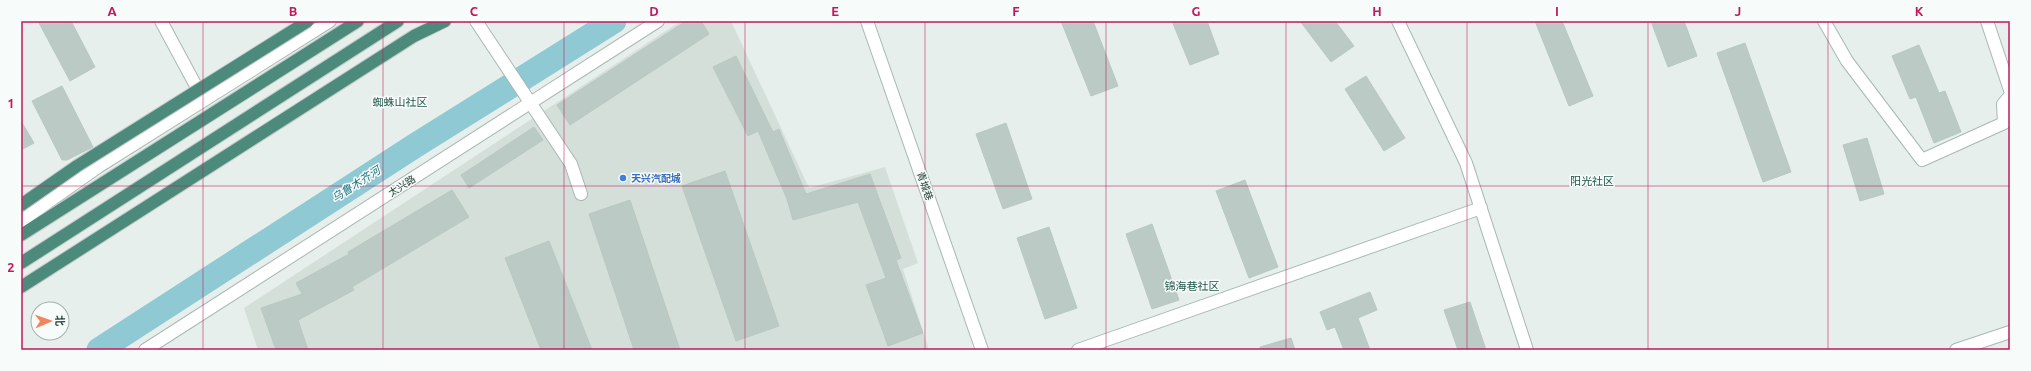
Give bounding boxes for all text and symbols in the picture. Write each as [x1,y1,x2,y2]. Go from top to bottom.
text: A [107,4,117,18]
text: B [289,4,298,18]
text: C [470,4,479,18]
text: D [649,4,659,18]
text: E [831,4,839,18]
text: F [1012,4,1020,18]
text: G [1192,4,1201,18]
text: H [1372,4,1382,18]
text: I [1555,4,1559,18]
text: J [1735,4,1741,18]
text: K [1915,4,1924,18]
text: 1 [7,96,15,110]
district label: 蜘蛛山社区 [373,96,428,108]
water label: 乌鲁木齐河 [330,163,384,204]
street label: 青城巷 [915,170,935,202]
place label: 天兴汽配城 [631,172,681,184]
street label: 太兴路 [386,173,418,199]
marker: 天兴汽配城 [618,173,628,183]
district label: 阳光社区 [1570,175,1614,187]
text: 2 [7,260,15,274]
district label: 锦海巷社区 [1165,280,1220,292]
north arrow [30,301,70,341]
text: 北 [54,315,66,326]

